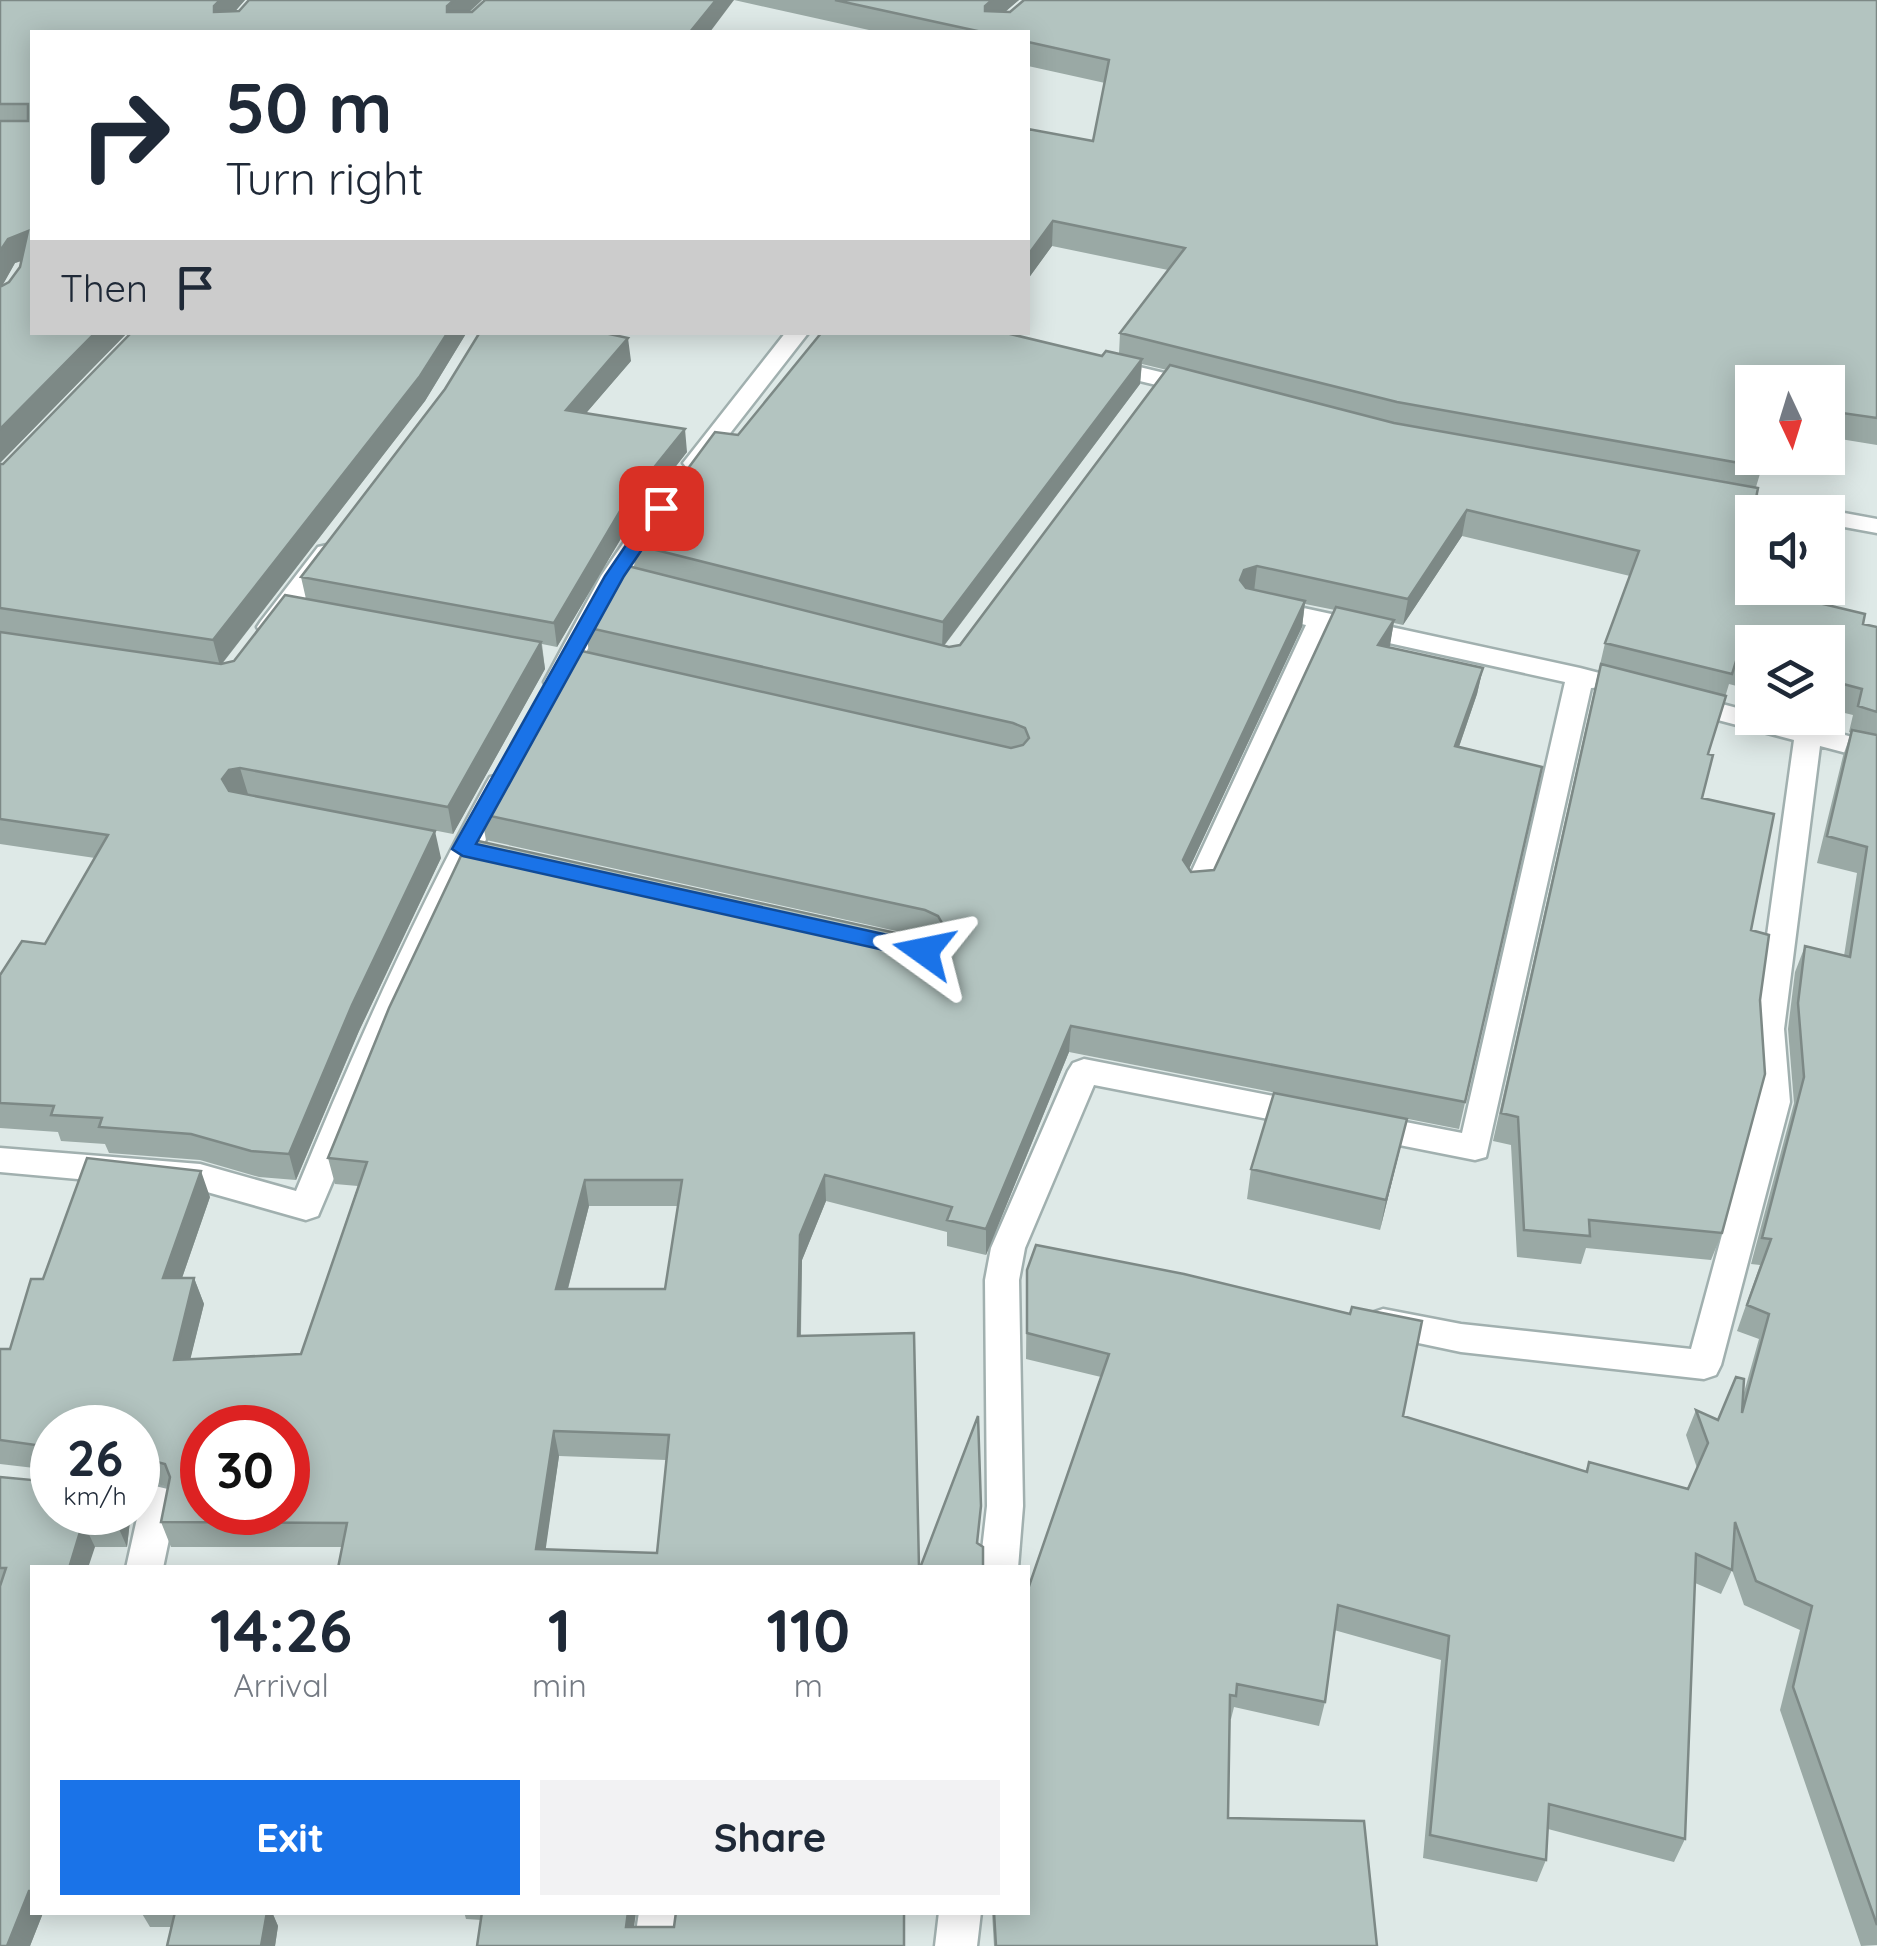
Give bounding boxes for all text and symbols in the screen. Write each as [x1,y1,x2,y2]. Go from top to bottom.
text: 50 m [225,63,392,151]
icon: right [60,70,190,200]
text: Turn right [225,150,424,206]
icon: arrive [168,260,223,315]
text: Then [60,264,148,312]
north arrow [1735,365,1845,475]
map controls [1735,365,1845,735]
pin [619,466,704,551]
icon: arrive [634,481,689,536]
button: sound [1735,495,1845,605]
button: layers [1735,625,1845,735]
position arrow [872,899,976,1003]
speed limit sign: 30 [180,1405,310,1535]
text: 26 [67,1426,123,1489]
text: km/h [63,1480,127,1511]
text: 14:26 [210,1592,352,1667]
text: 1 [548,1592,571,1667]
text: 110 [767,1592,850,1667]
text: Arrival [233,1665,329,1705]
text: min [532,1665,587,1705]
text: m [794,1665,823,1705]
button: Exit [60,1780,520,1895]
button: Share [540,1780,1000,1895]

